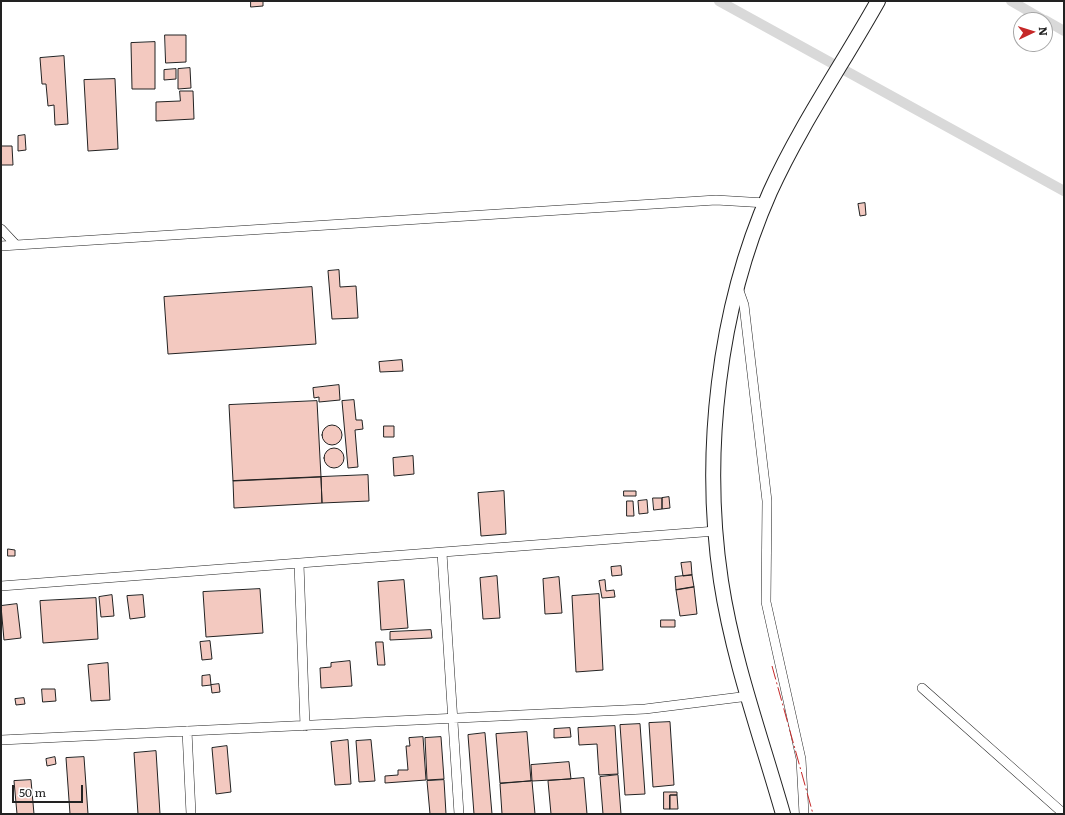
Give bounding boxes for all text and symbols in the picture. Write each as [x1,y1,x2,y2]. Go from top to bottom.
north arrow [1013,12,1053,52]
text: N [1036,26,1052,36]
scale bar [14,777,85,803]
text: 50 m [19,783,46,801]

